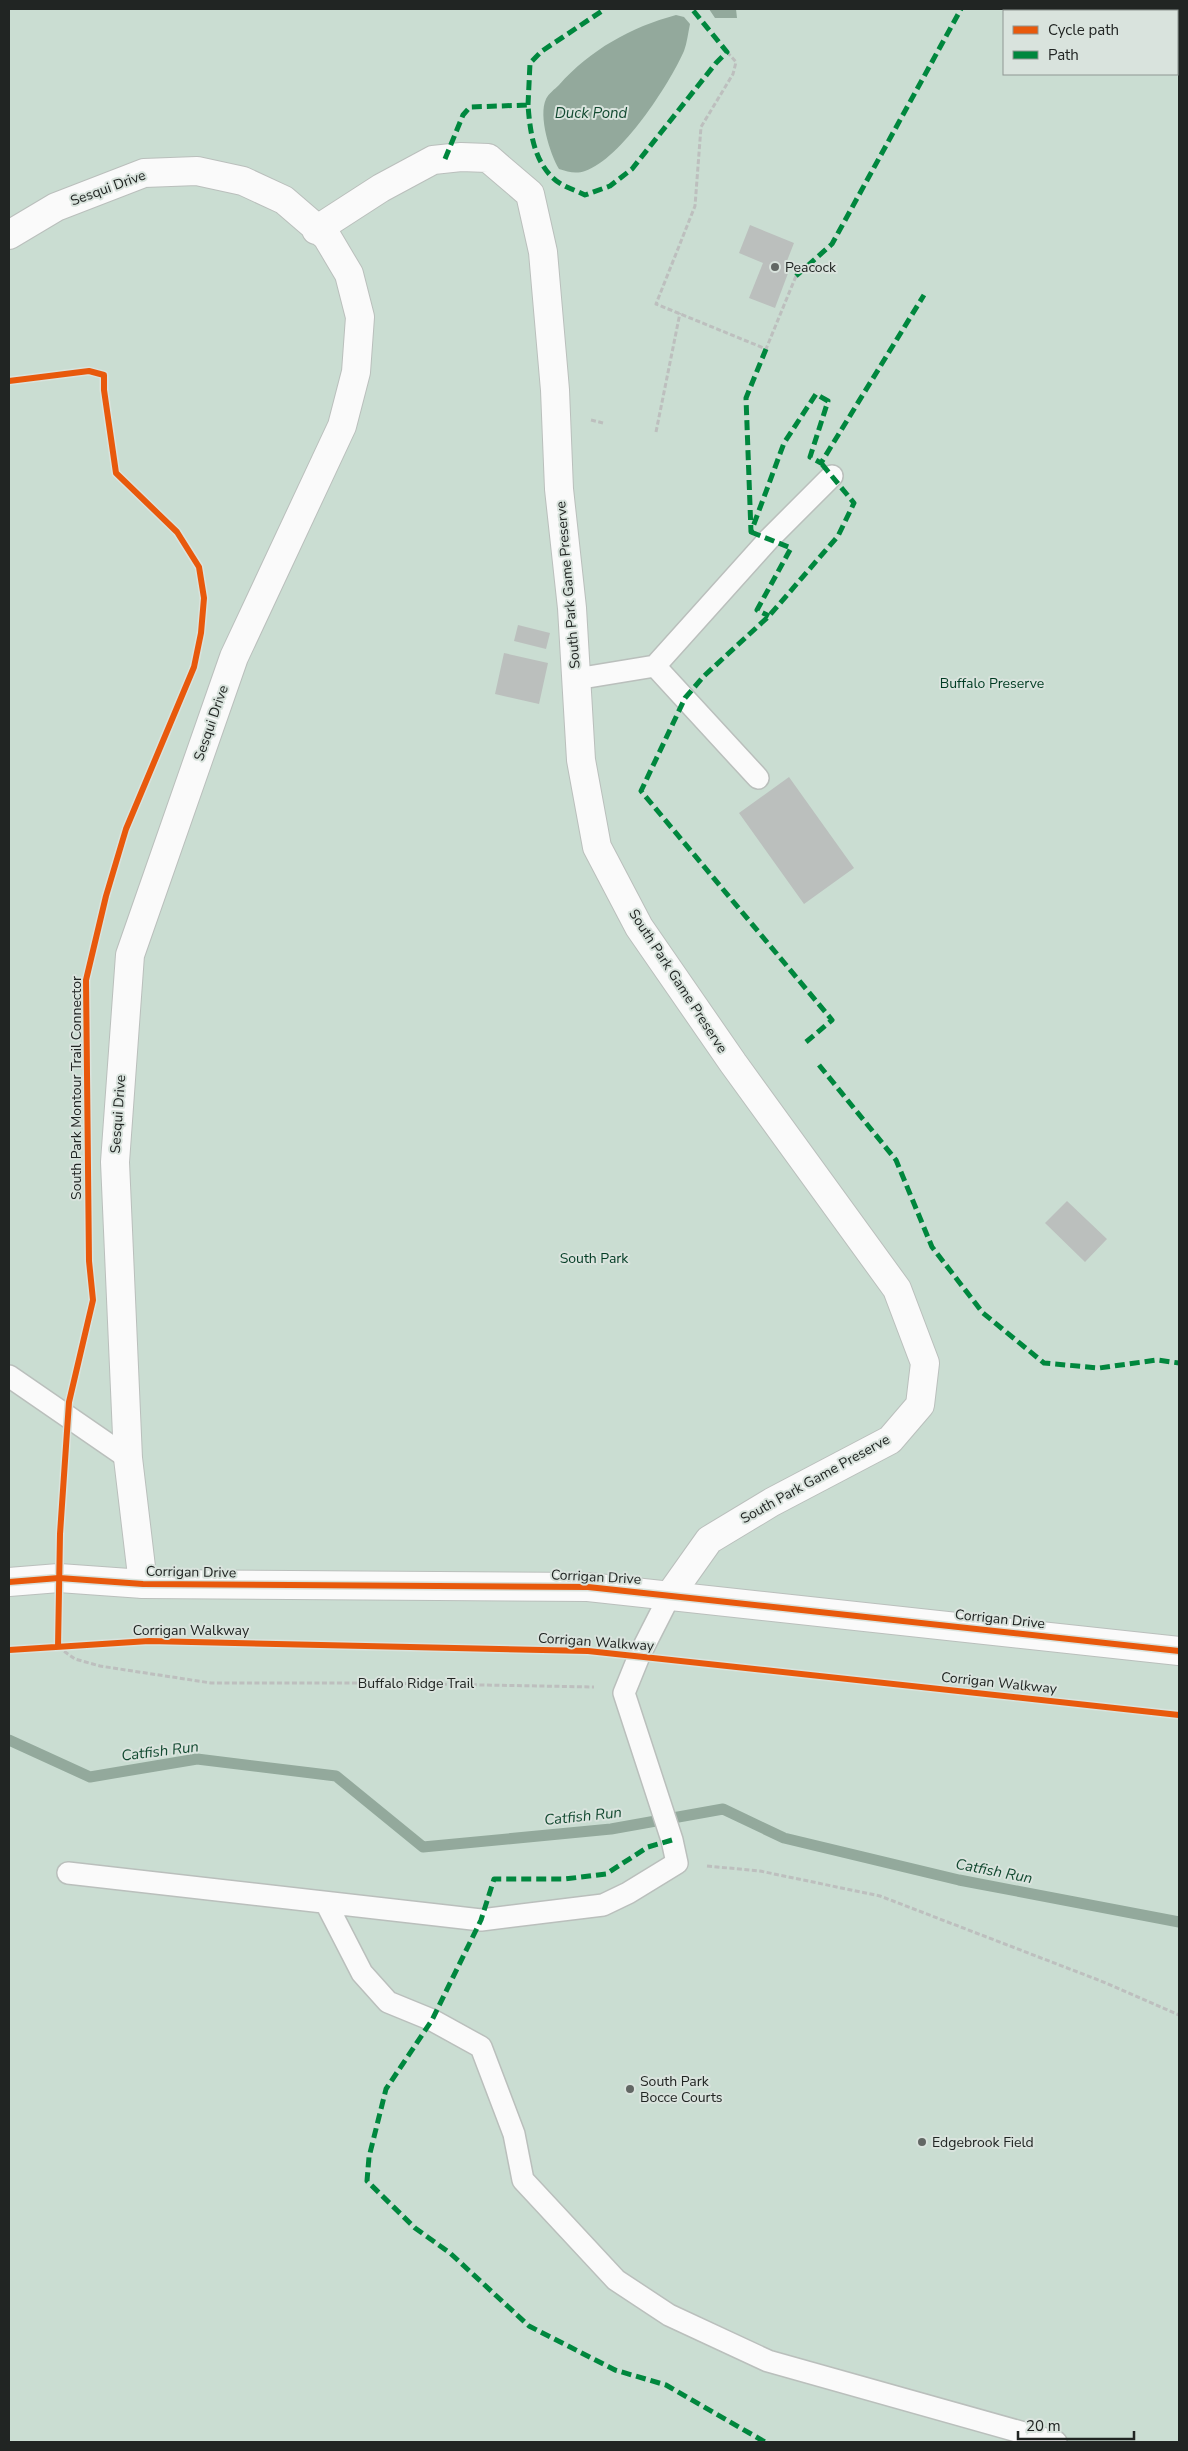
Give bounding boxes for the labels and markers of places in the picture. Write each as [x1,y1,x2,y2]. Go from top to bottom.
place label: Peacock [785,258,837,277]
marker: Peacock [769,261,781,273]
place label: South Park Bocce Courts [640,2072,723,2107]
marker: South Park Bocce Courts [624,2083,636,2095]
place label: Edgebrook Field [932,2133,1034,2152]
marker: Edgebrook Field [916,2136,928,2148]

